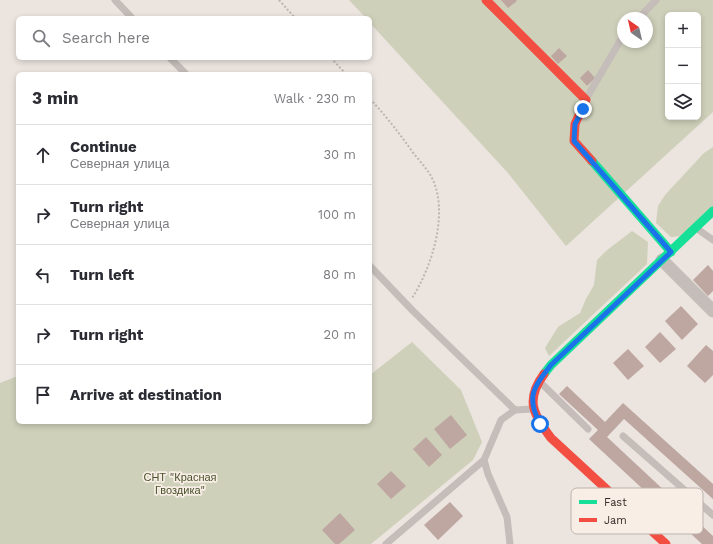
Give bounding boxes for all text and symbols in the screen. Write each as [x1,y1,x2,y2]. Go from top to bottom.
north arrow [617,12,653,48]
map controls [665,12,701,120]
button: + [665,12,701,48]
search box [16,16,372,60]
icon: search [30,27,52,49]
text: Search here [62,29,150,47]
button: − [665,48,701,84]
button: layers [665,84,701,120]
text: 3 min [32,88,78,108]
text: Walk · 230 m [274,91,356,106]
route end [574,100,592,118]
text: Continue [70,138,137,156]
icon: ahead [32,144,54,166]
text: 30 m [324,147,356,162]
text: Северная улица [70,156,169,171]
text: Turn right [70,198,143,216]
icon: right [32,204,54,226]
text: 100 m [318,207,356,222]
text: Северная улица [70,216,169,231]
icon: left [32,264,54,286]
text: Turn left [70,266,134,284]
text: 80 m [323,267,356,282]
icon: right [32,324,54,346]
text: Turn right [70,326,143,344]
text: 20 m [324,327,356,342]
icon: arrive [32,384,54,406]
text: Arrive at destination [70,386,222,404]
route start [531,415,549,433]
park label: СНТ "Красная Гвоздика" [143,471,217,497]
legend [571,488,703,534]
text: Fast [604,496,627,509]
text: Jam [604,514,627,527]

